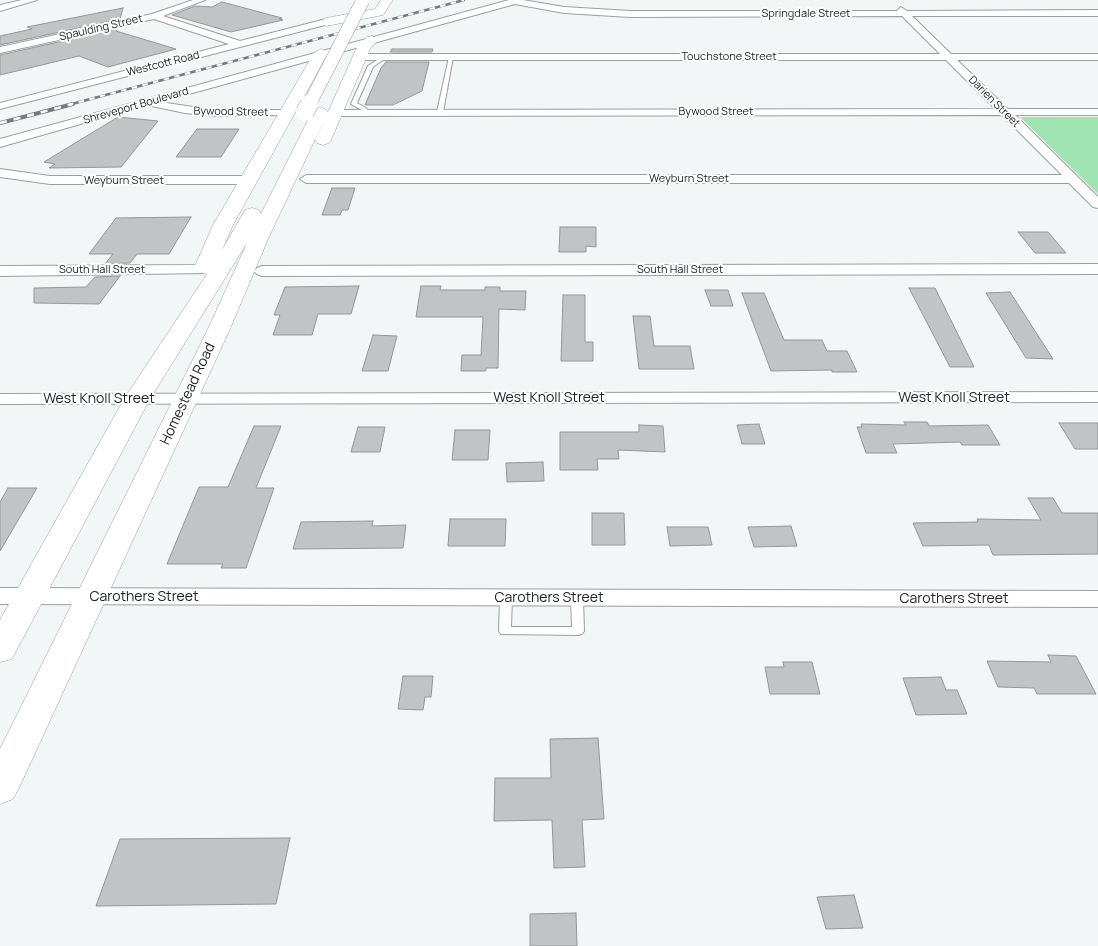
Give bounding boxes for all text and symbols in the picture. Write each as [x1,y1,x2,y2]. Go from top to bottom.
street label: Springdale Street [761,7,851,21]
street label: Spaulding Street [58,12,144,44]
street label: Westcott Road [125,49,201,79]
street label: Touchstone Street [681,50,777,64]
street label: Darien Street [966,74,1022,130]
street label: Shreveport Boulevard [82,85,190,127]
street label: Bywood Street [193,105,269,119]
street label: Bywood Street [679,105,753,119]
street label: Weyburn Street [649,172,729,186]
street label: Weyburn Street [84,174,164,188]
street label: South Hall Street [59,263,145,277]
street label: South Hall Street [637,263,723,277]
street label: Homestead Road [157,340,219,448]
street label: West Knoll Street [493,390,605,406]
street label: West Knoll Street [898,390,1010,406]
street label: West Knoll Street [43,391,155,407]
street label: Carothers Street [89,589,199,605]
street label: Carothers Street [494,590,604,606]
street label: Carothers Street [899,591,1009,607]

